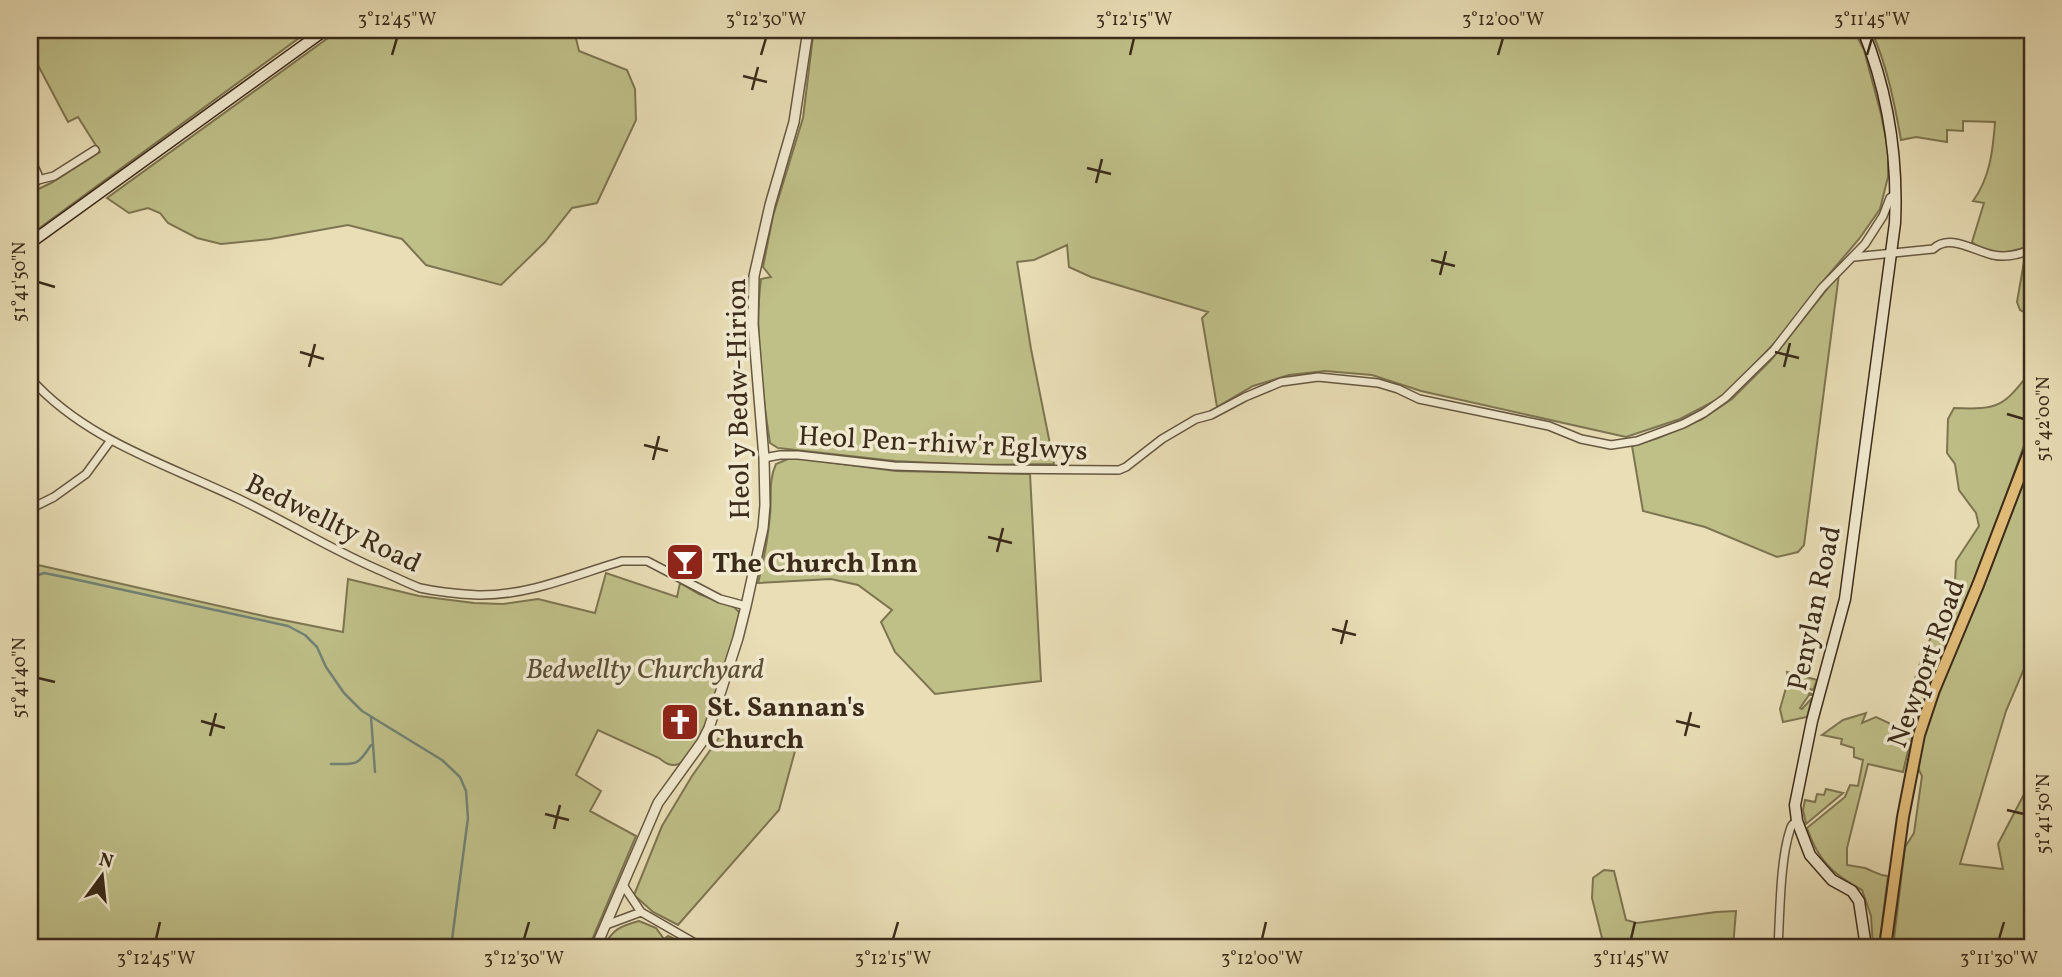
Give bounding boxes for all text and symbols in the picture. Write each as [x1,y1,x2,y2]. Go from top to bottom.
text: 3°12'45"W [358,8,436,33]
text: 3°12'30"W [726,8,806,33]
text: 3°12'15"W [1096,8,1172,33]
text: 3°12'00"W [1462,8,1544,33]
text: 3°11'45"W [1834,8,1910,33]
text: 51°41'50"N [8,242,33,322]
street label: Heol y Bedw-Hirion [718,278,761,520]
text: 51°42'00"N [2032,376,2057,462]
street label: Heol Pen-rhiw'r Eglwys [797,417,1089,472]
street label: Bedwellty Road [239,465,427,584]
street label: Penylan Road [1779,522,1852,695]
bar icon: The Church Inn [664,541,706,583]
place label: The Church Inn [712,545,918,584]
street label: Newport Road [1879,574,1976,754]
text: 51°41'40"N [8,637,33,719]
park label: Bedwellty Churchyard [526,651,764,690]
place label: St. Sannan's Church [707,689,865,760]
church icon: St. Sannan's Church [659,701,701,743]
text: 51°41'50"N [2032,774,2057,854]
north arrow [66,841,136,911]
text: N [96,847,116,876]
text: 3°12'45"W [117,947,195,972]
text: 3°12'30"W [484,947,564,972]
text: 3°12'15"W [855,947,931,972]
text: 3°12'00"W [1221,947,1303,972]
text: 3°11'45"W [1593,947,1669,972]
text: 3°11'30"W [1960,947,2038,972]

